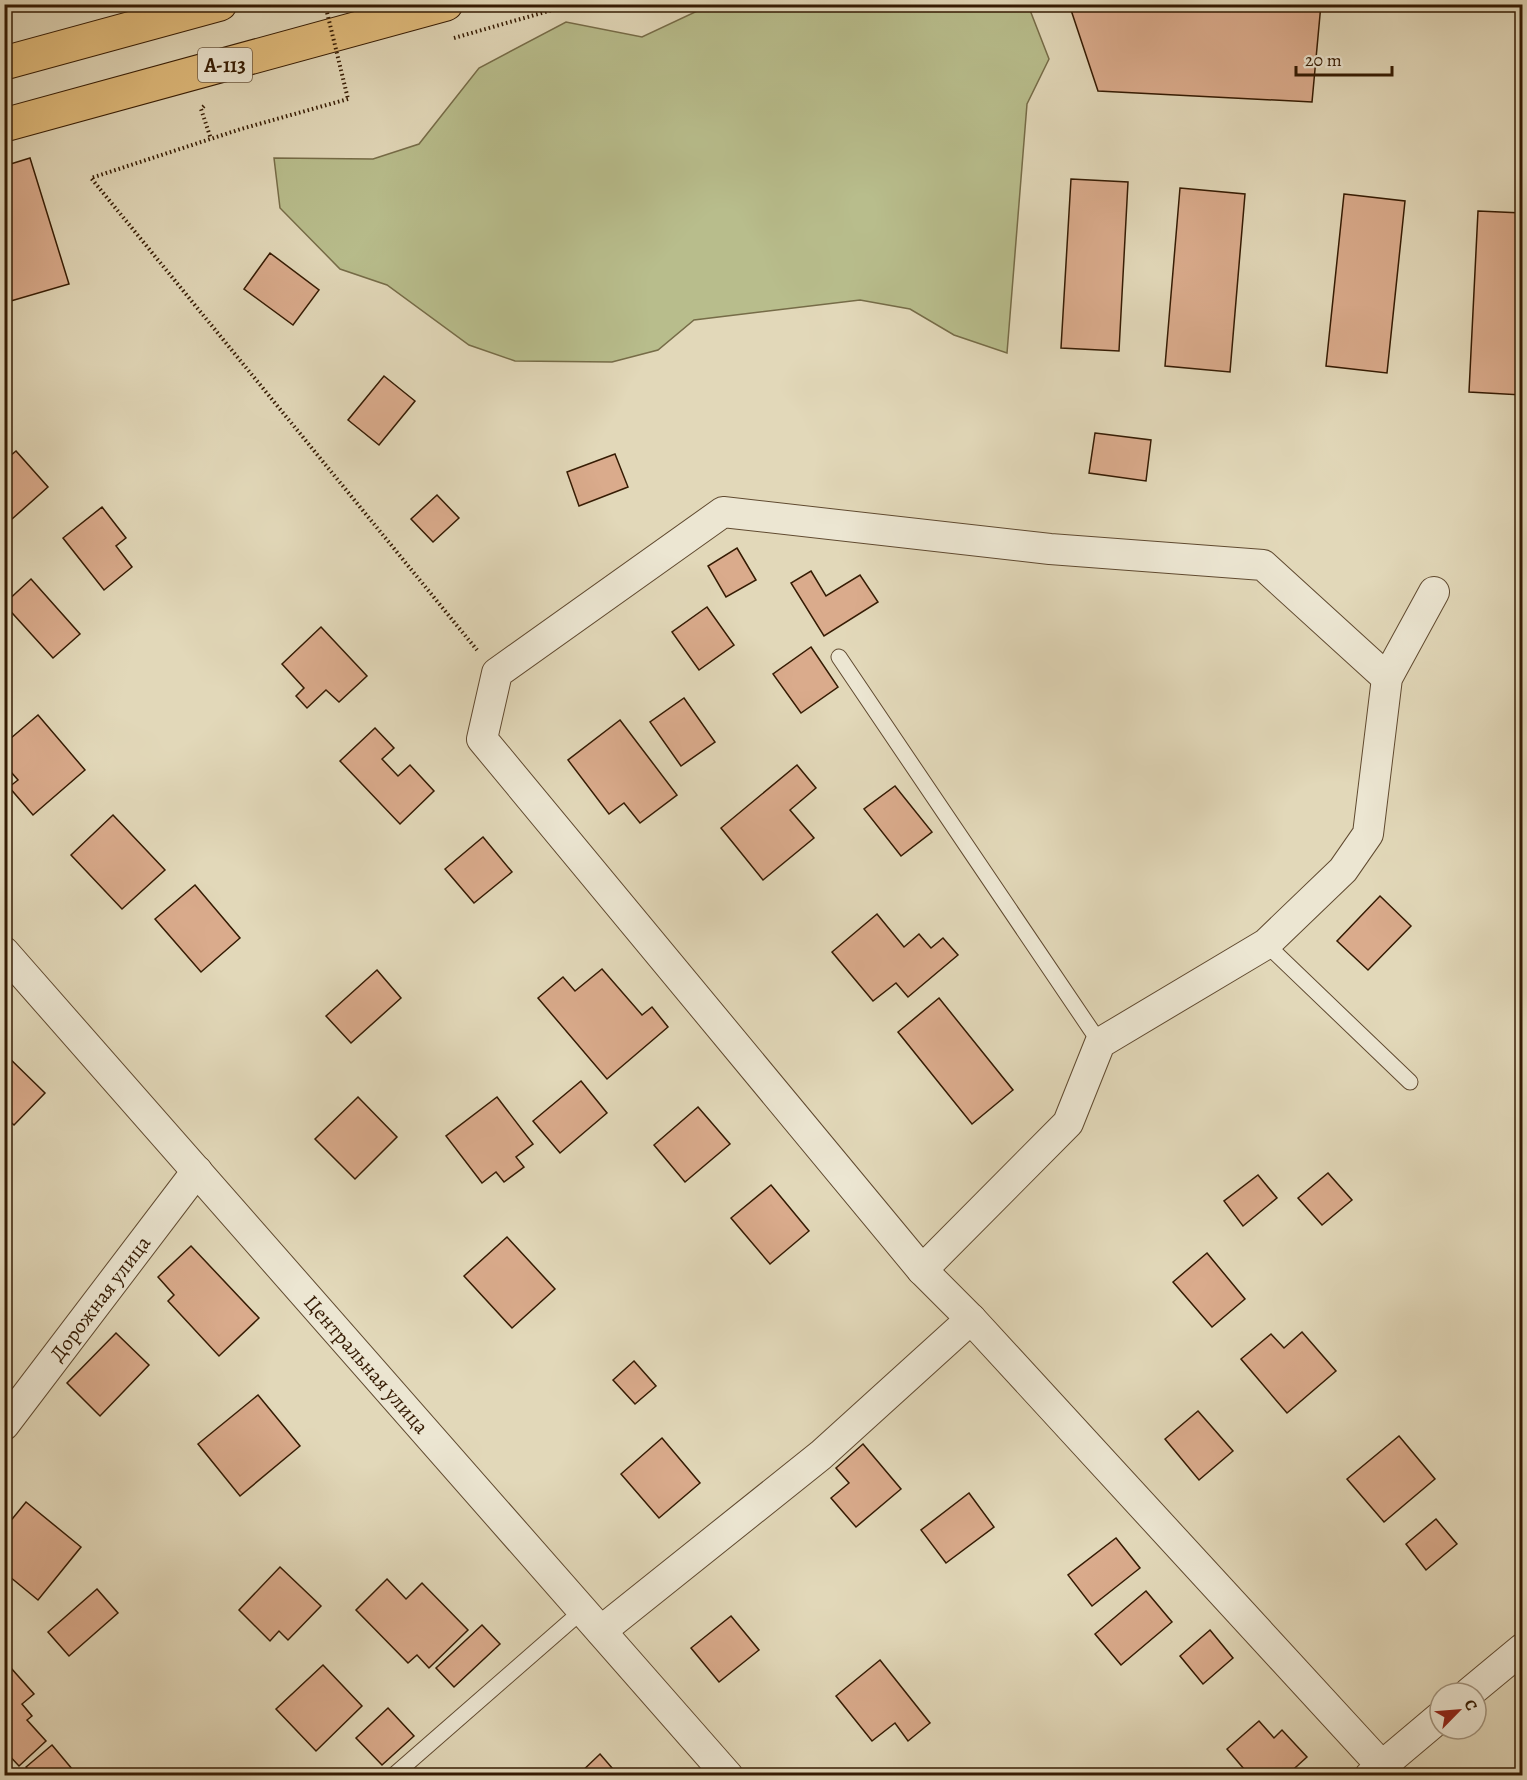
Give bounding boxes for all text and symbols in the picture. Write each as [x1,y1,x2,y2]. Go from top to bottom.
scale bar [1296,39,1392,77]
road number: А-113 [198,48,252,82]
text: 20 m [1305,48,1342,72]
street label: Дорожная улица [43,1230,157,1367]
street label: Центральная улица [298,1289,435,1440]
north arrow [1428,1681,1488,1741]
text: С [1459,1696,1483,1714]

